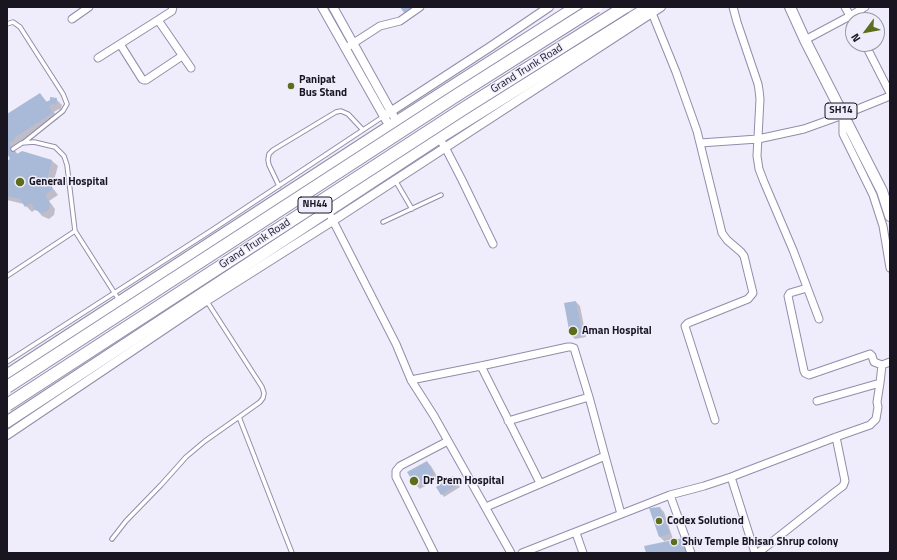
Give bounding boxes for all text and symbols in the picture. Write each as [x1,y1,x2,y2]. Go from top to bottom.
north arrow [845,12,885,52]
text: N [847,30,864,45]
street label: Grand Trunk Road [489,42,565,96]
place label: Panipat Bus Stand [299,73,347,99]
marker: Panipat Bus Stand [286,81,296,91]
road number: SH14 [825,103,857,119]
place label: General Hospital [29,175,108,189]
marker: General Hospital [14,176,26,188]
road number: NH44 [298,197,332,213]
street label: Grand Trunk Road [217,216,293,272]
place label: Aman Hospital [582,324,652,338]
marker: Aman Hospital [567,325,579,337]
place label: Dr Prem Hospital [423,474,504,488]
marker: Dr Prem Hospital [408,475,420,487]
place label: Codex Solutiond [667,514,744,528]
marker: Codex Solutiond [654,516,664,526]
place label: Shiv Temple Bhisan Shrup colony [682,535,838,549]
marker: Shiv Temple Bhisan Shrup colony [669,537,679,547]

